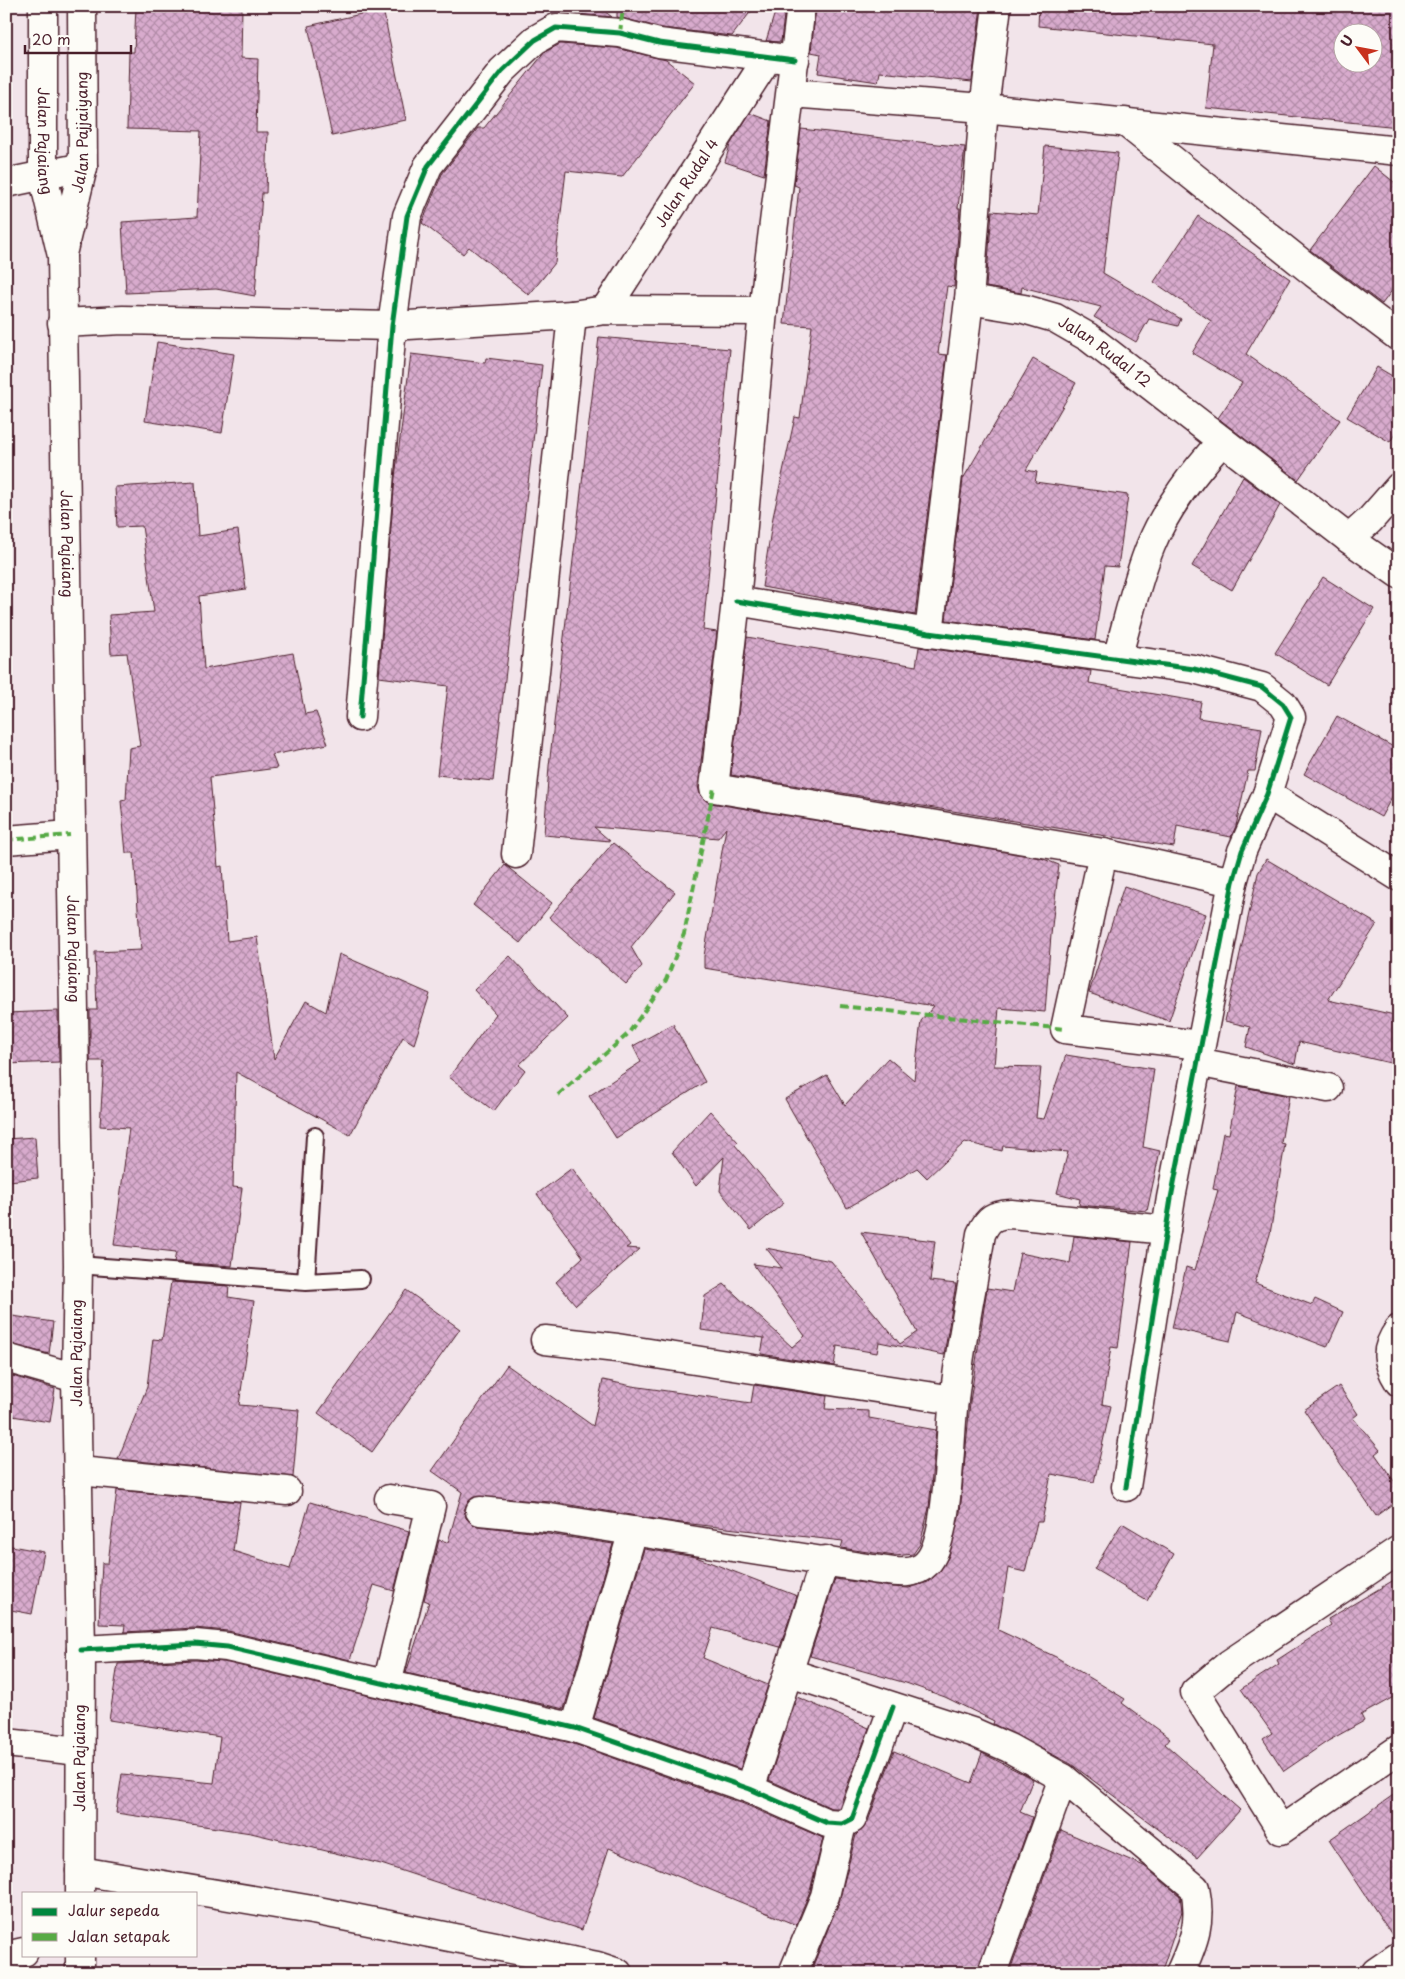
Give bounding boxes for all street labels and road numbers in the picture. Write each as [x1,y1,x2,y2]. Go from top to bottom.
street label: Jalan Pajjaiyang [64,71,93,195]
street label: Jalan Pajaiang [33,87,60,197]
street label: Jalan Rudal 4 [648,133,723,232]
street label: Jalan Rudal 12 [1054,309,1157,392]
street label: Jalan Pajaiang [56,490,80,598]
street label: Jalan Pajaiang [62,895,87,1003]
street label: Jalan Pajaiang [64,1299,87,1407]
street label: Jalan Pajaiang [67,1704,90,1812]

